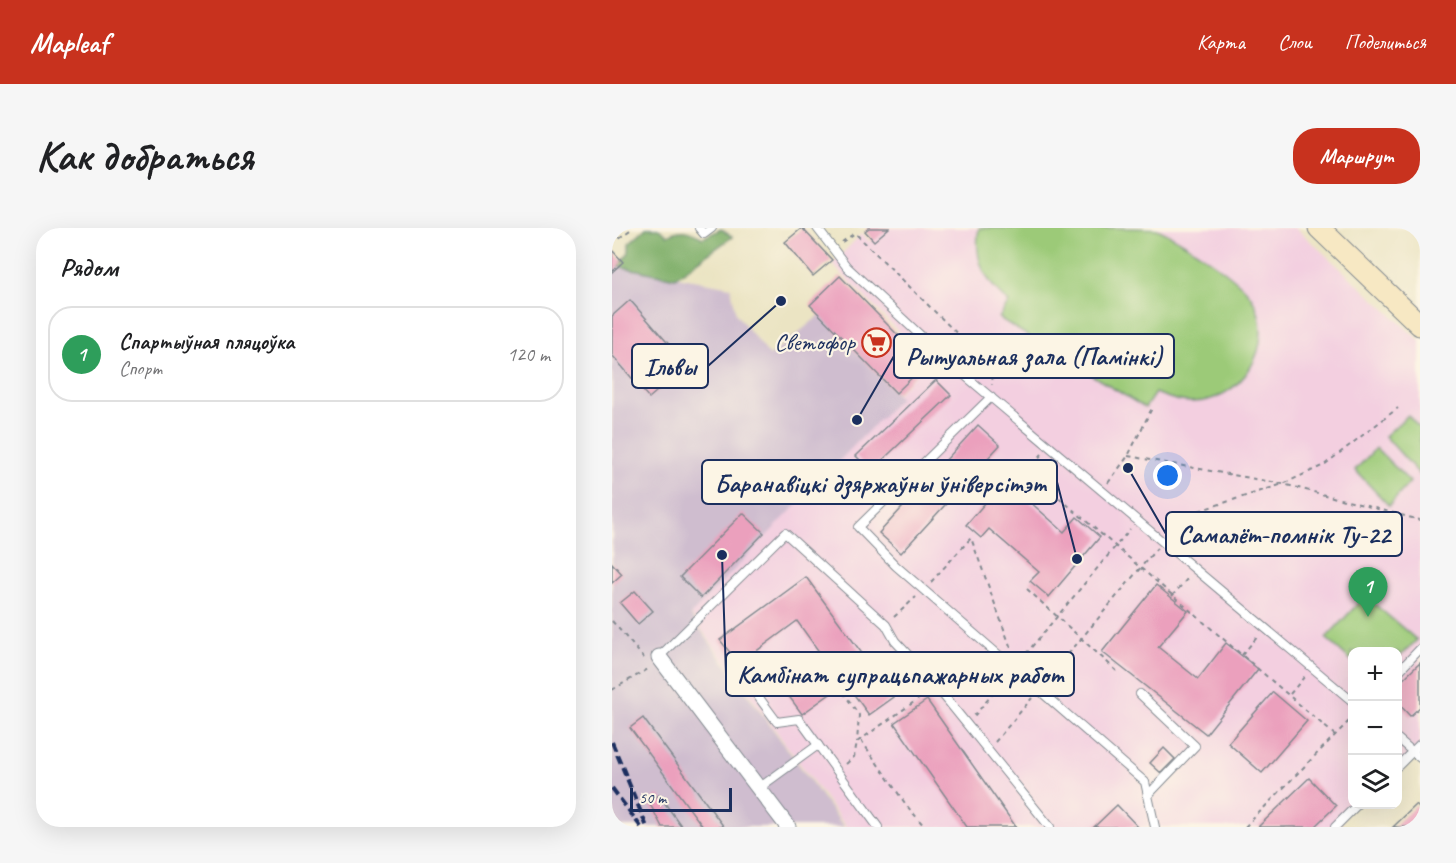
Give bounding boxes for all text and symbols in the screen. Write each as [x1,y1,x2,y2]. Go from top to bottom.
text: Mapleaf [30,25,108,60]
text: Карта [1197,29,1245,55]
text: Слои [1278,29,1312,55]
text: Поделиться [1345,29,1426,55]
button: Маршрут [1293,128,1420,184]
text: Как добраться [36,130,253,183]
text: Рядом [60,251,118,284]
supermarket icon: Светофор [860,326,892,358]
place label: Светофор [774,327,856,357]
text: Спартыўная пляцоўка [119,328,294,356]
callout: Рытуальная зала (Памінкі) [894,334,1174,378]
text: Рытуальная зала (Памінкі) [906,340,1164,373]
text: 1 [77,342,86,367]
text: 120 m [507,342,550,367]
callout: Ільвы [632,344,708,388]
text: Ільвы [644,350,699,383]
text: Спорт [119,356,162,381]
callout: Баранавіцкі дзяржаўны ўніверсітэт [702,460,1057,504]
your location [1153,461,1182,490]
text: Баранавіцкі дзяржаўны ўніверсітэт [715,467,1047,500]
callout: Самалёт-помнік Ту-22 [1166,512,1402,556]
text: Самалёт-помнік Ту-22 [1178,518,1393,551]
pin: 1 [1348,568,1388,617]
map controls [1348,647,1402,809]
button: + [1348,647,1402,701]
callout: Камбінат супрацьпажарных работ [726,652,1074,696]
text: Камбінат супрацьпажарных работ [737,658,1065,691]
button: − [1348,701,1402,755]
button: layers [1348,755,1402,809]
scale bar [630,785,732,812]
text: 50 m [639,788,666,808]

